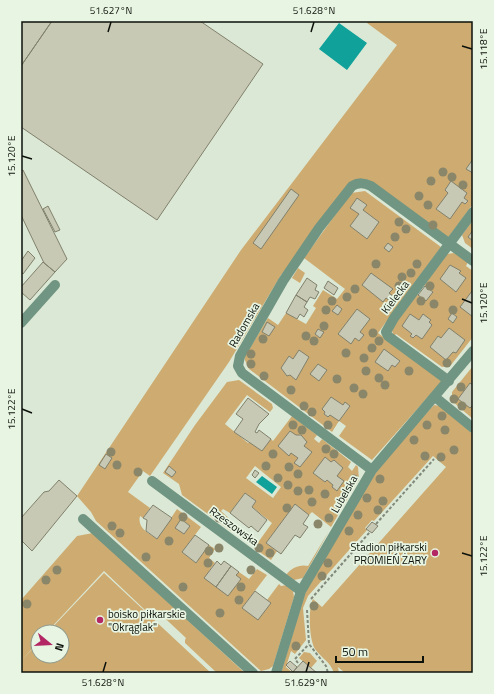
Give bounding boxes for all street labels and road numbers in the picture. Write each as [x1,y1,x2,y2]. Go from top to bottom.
street label: Kielecka [377,277,413,317]
street label: Radomska [225,299,263,350]
street label: Lubelska [327,472,361,516]
street label: Rzeszowska [206,503,262,550]

